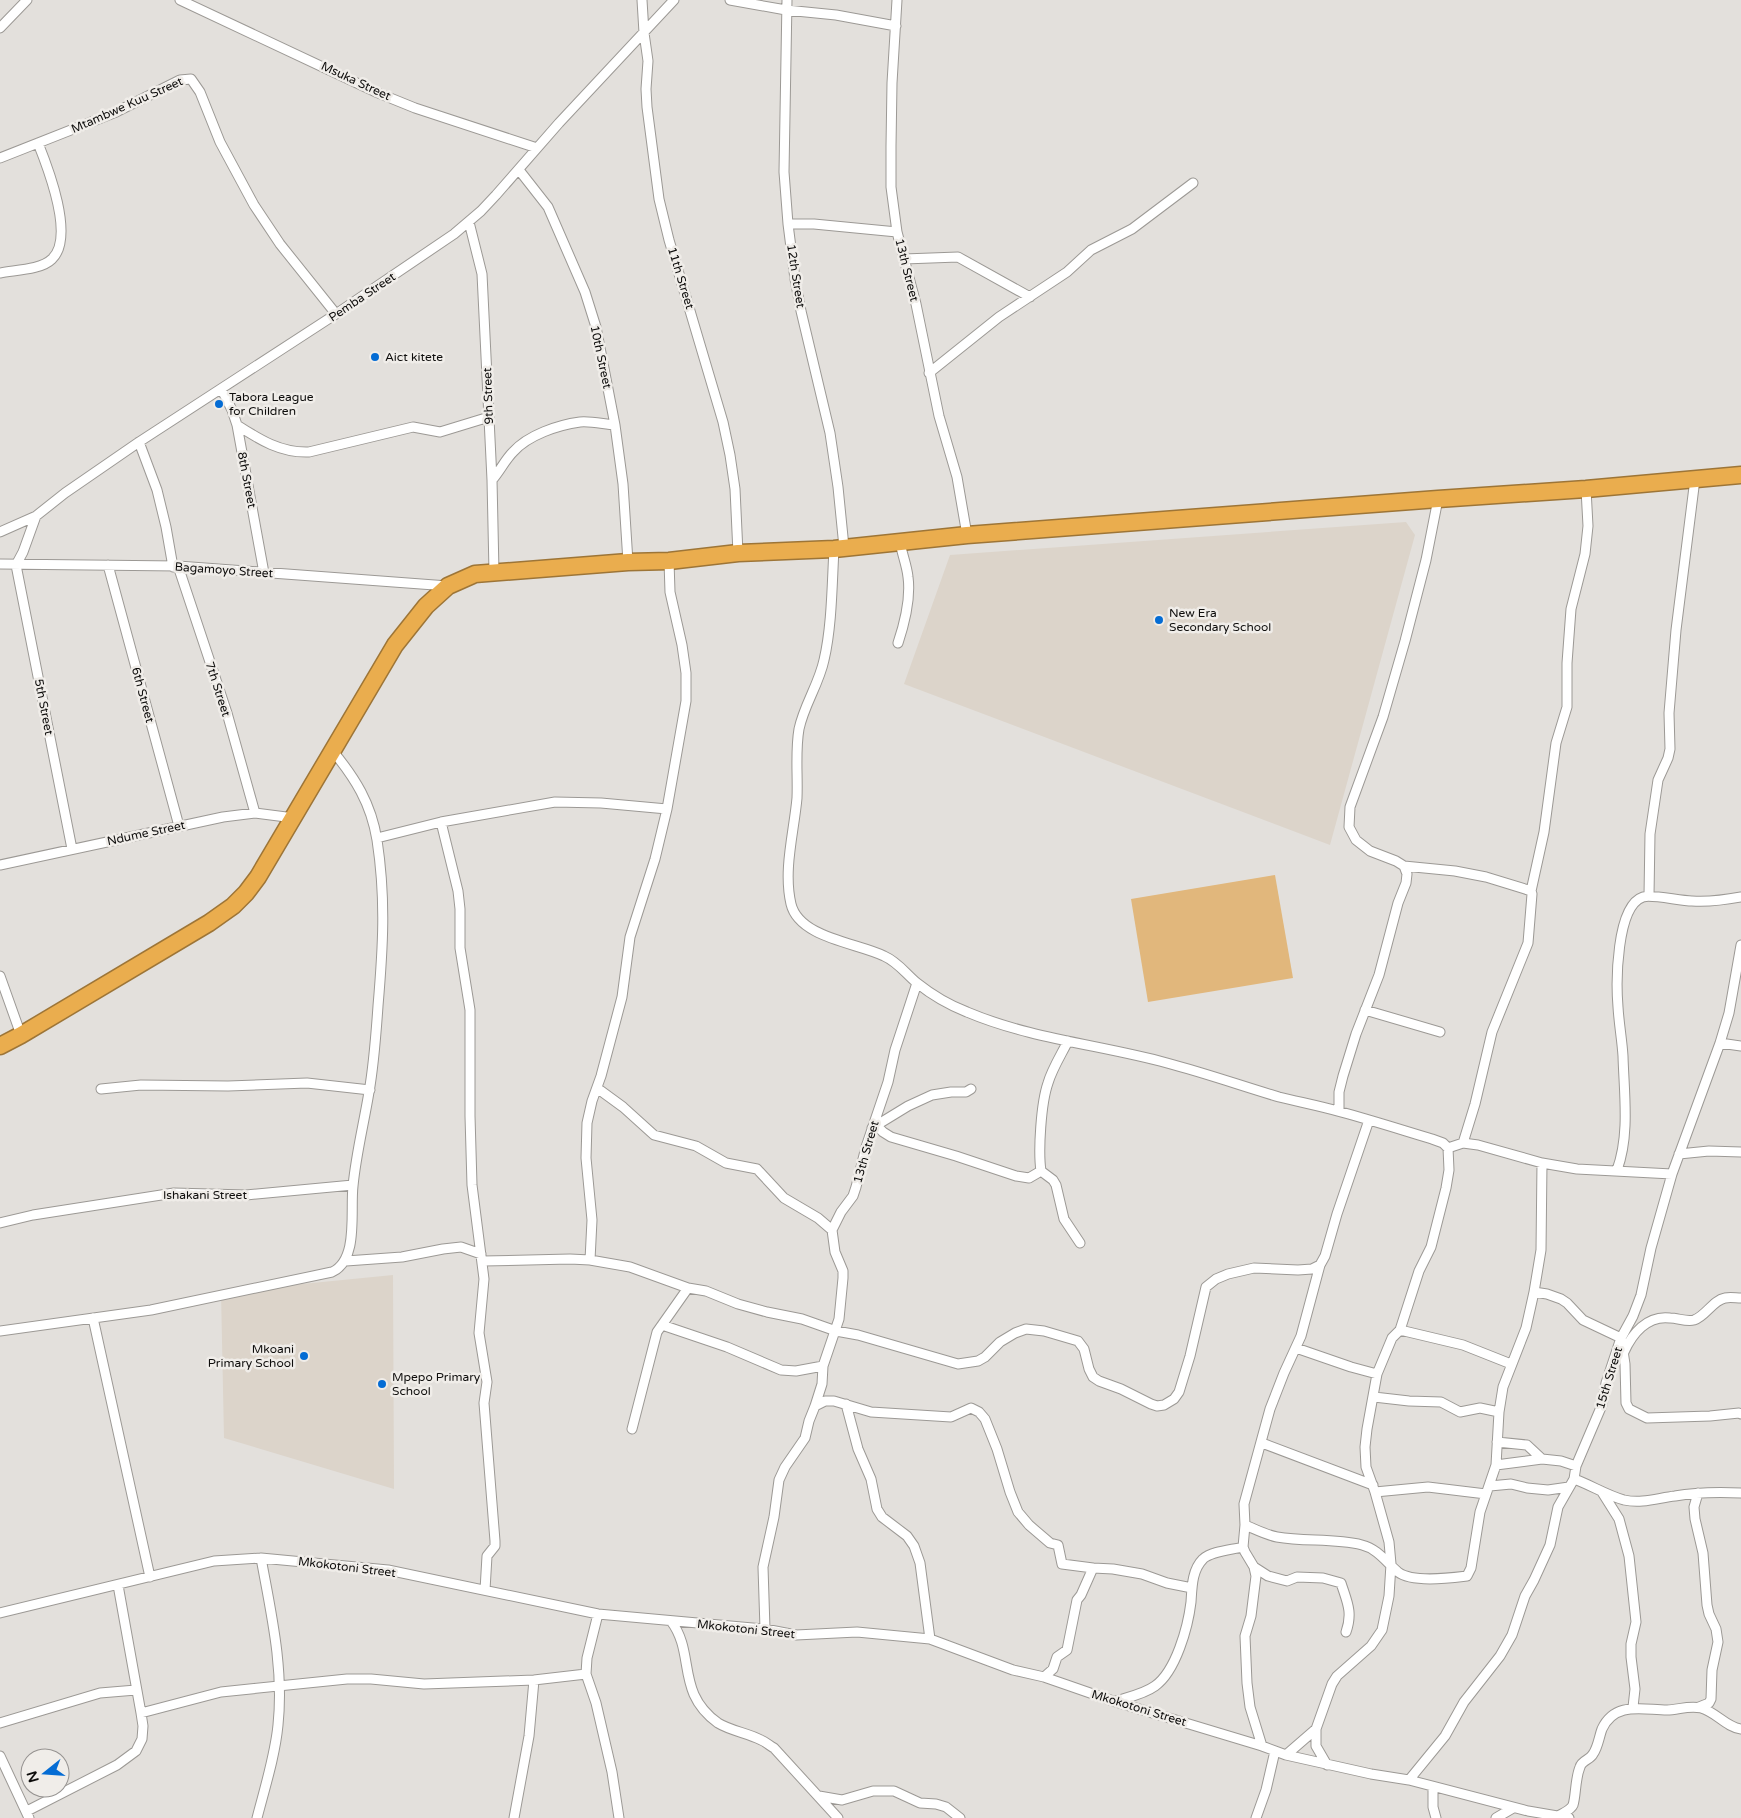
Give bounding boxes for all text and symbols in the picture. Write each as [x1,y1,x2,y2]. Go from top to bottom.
street label: Msuka Street [319,59,393,103]
street label: Mtambwe Kuu Street [69,74,185,136]
street label: 13th Street [892,237,922,303]
street label: 12th Street [784,243,808,309]
street label: 11th Street [665,245,697,311]
street label: Pemba Street [326,269,398,324]
street label: 10th Street [587,324,615,390]
place label: Aict kitete [385,350,443,364]
marker: Aict kitete [369,351,381,363]
street label: 9th Street [480,367,496,425]
place label: Tabora League for Children [229,390,314,418]
marker: Tabora League for Children [213,398,225,410]
street label: 8th Street [235,451,259,510]
street label: Bagamoyo Street [174,560,274,580]
place label: New Era Secondary School [1169,606,1271,634]
marker: New Era Secondary School [1153,614,1165,626]
street label: 7th Street [203,660,234,719]
street label: 6th Street [129,666,157,725]
street label: 5th Street [32,678,56,737]
street label: Ndume Street [106,818,187,848]
street label: 13th Street [850,1119,882,1185]
street label: Ishakani Street [163,1188,247,1202]
place label: Mkoani Primary School [208,1342,294,1370]
street label: 15th Street [1593,1345,1625,1411]
marker: Mkoani Primary School [298,1350,310,1362]
place label: Mpepo Primary School [392,1370,481,1398]
marker: Mpepo Primary School [376,1378,388,1390]
street label: Mkokotoni Street [297,1554,397,1580]
street label: Mkokotoni Street [696,1617,796,1641]
street label: Mkokotoni Street [1090,1687,1188,1729]
north arrow [20,1748,70,1798]
text: N [23,1769,43,1785]

